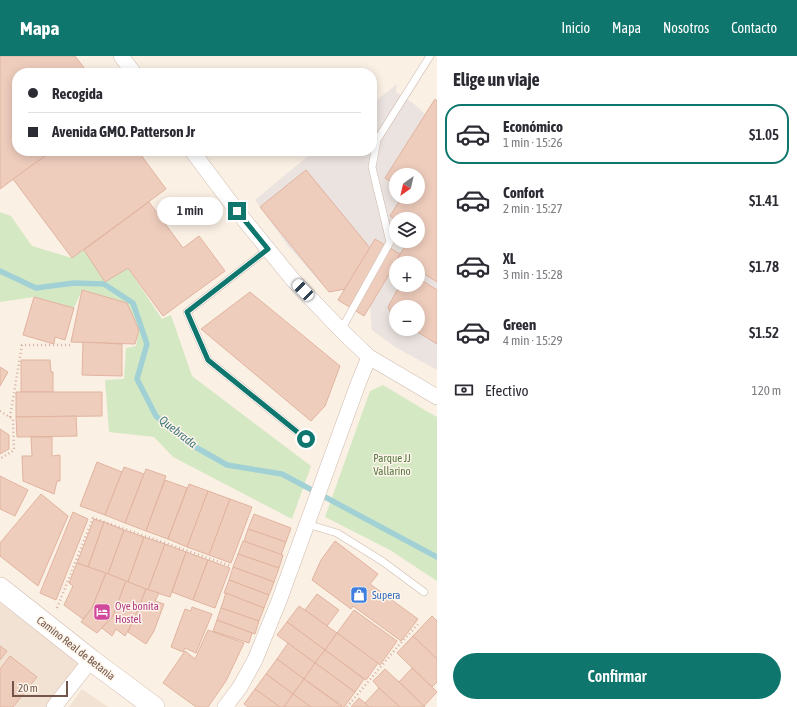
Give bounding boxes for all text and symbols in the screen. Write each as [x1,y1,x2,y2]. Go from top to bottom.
text: Mapa [20,17,59,39]
text: Inicio [561,20,590,36]
text: Mapa [612,20,641,36]
text: Nosotros [663,20,709,36]
text: Contacto [731,20,777,36]
text: Elige un viaje [453,69,540,90]
text: Recogida [52,85,103,102]
icon: car [455,116,491,152]
text: Económico [503,118,563,135]
text: Avenida GMO. Patterson Jr [52,123,195,140]
text: $1.05 [749,126,779,143]
text: 1 min · 15:26 [503,135,563,150]
north arrow [389,168,425,204]
map controls [389,168,425,336]
icon: car [455,182,491,218]
text: Confort [503,184,544,201]
text: $1.41 [749,192,779,209]
callout: 1 min [157,197,223,225]
text: 2 min · 15:27 [503,201,563,216]
route end [228,202,246,220]
text: 1 min [177,203,203,218]
button: layers [389,212,425,248]
icon: car [455,248,491,284]
text: XL [503,250,516,267]
button: + [389,256,425,292]
text: $1.78 [749,258,779,275]
text: 3 min · 15:28 [503,267,563,282]
car [290,277,316,303]
button: − [389,300,425,336]
icon: car [455,314,491,350]
text: Green [503,316,536,333]
text: $1.52 [749,324,779,341]
text: 4 min · 15:29 [503,333,563,348]
icon: cash [453,379,475,401]
text: Efectivo [485,382,529,399]
text: 120 m [752,383,781,398]
water label: Quebrada [156,413,200,451]
route start [297,430,315,448]
park label: Parque JJ Vallarino [373,452,411,477]
shop icon: Supera [349,585,369,605]
place label: Supera [372,589,400,601]
place label: Oye bonita Hostel [115,600,159,625]
hotel icon: Oye bonita Hostel [92,602,112,622]
street label: Camino Real de Betania [35,614,117,682]
button: Confirmar [453,653,781,699]
scale bar [12,679,68,698]
text: 20 m [18,682,38,694]

